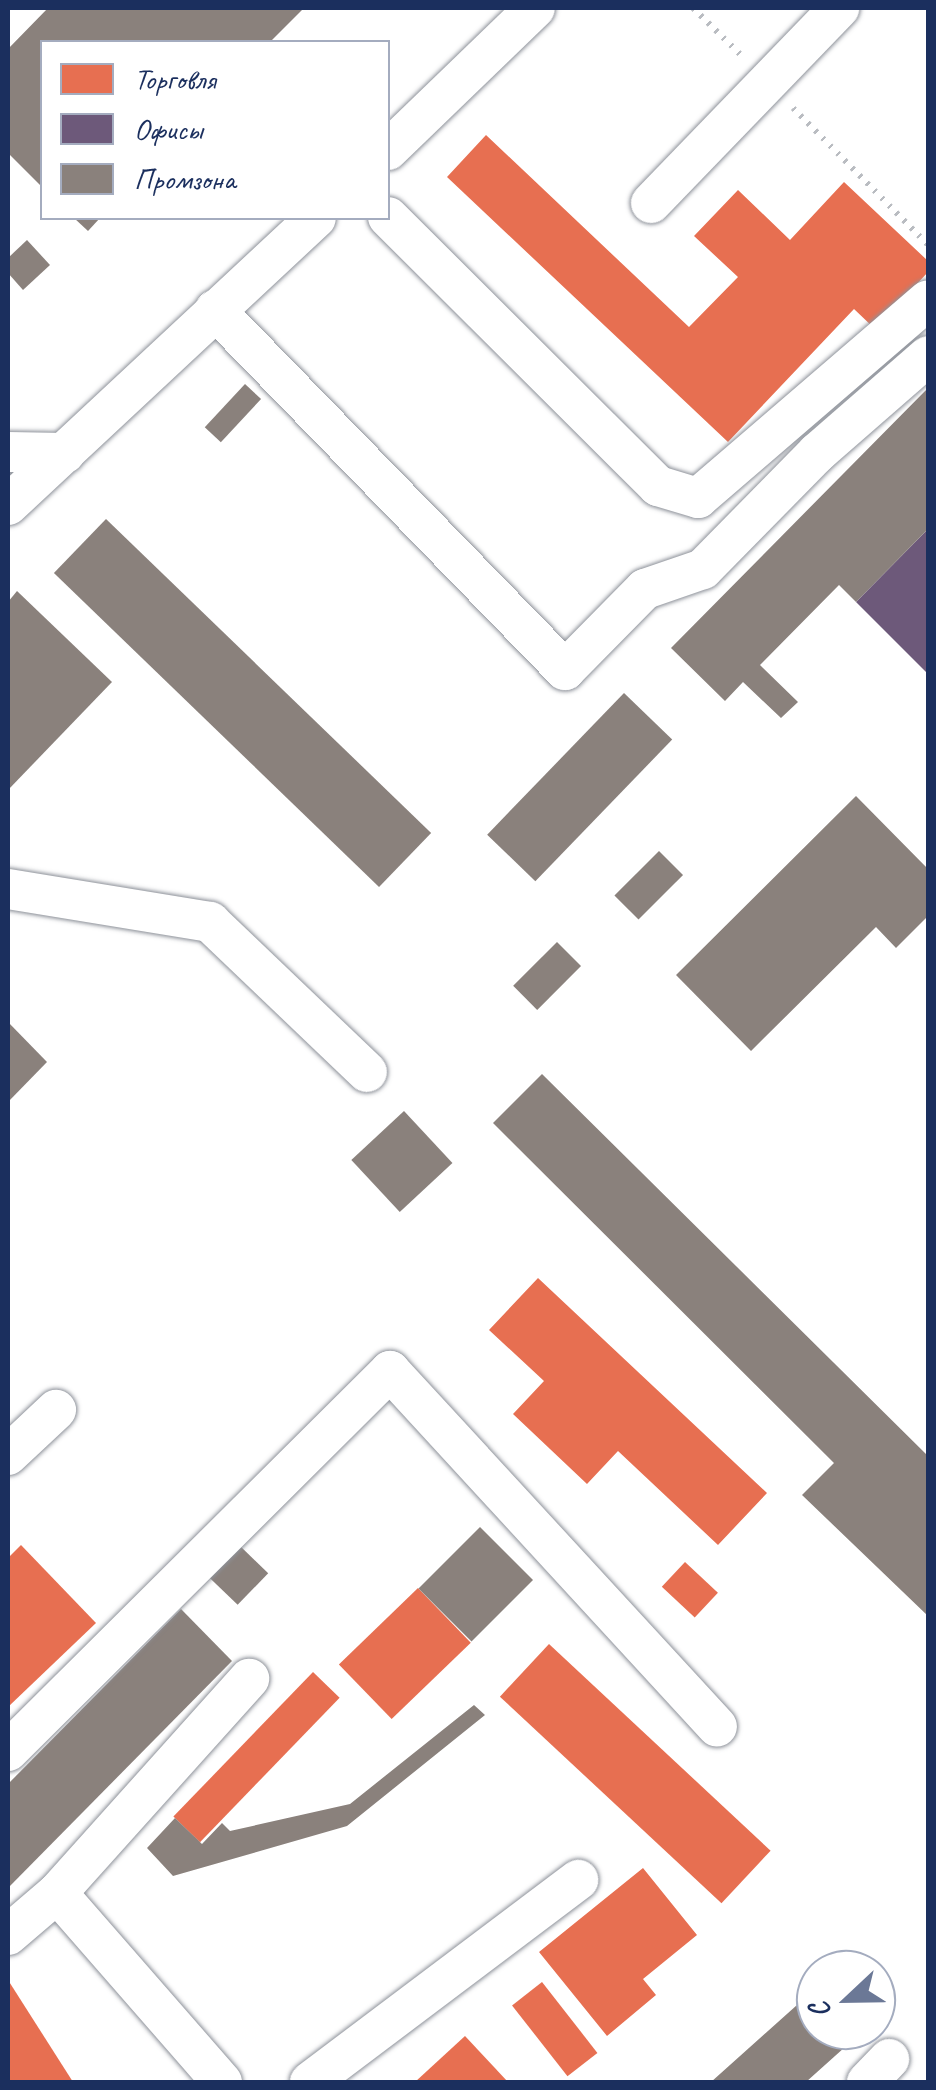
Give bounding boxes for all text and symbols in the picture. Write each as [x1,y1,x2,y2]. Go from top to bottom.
legend [40,40,390,220]
text: Торговля [134,60,215,98]
text: Офисы [134,110,203,148]
text: Промзона [134,160,235,198]
north arrow [796,1950,896,2050]
text: С [801,1998,838,2024]

